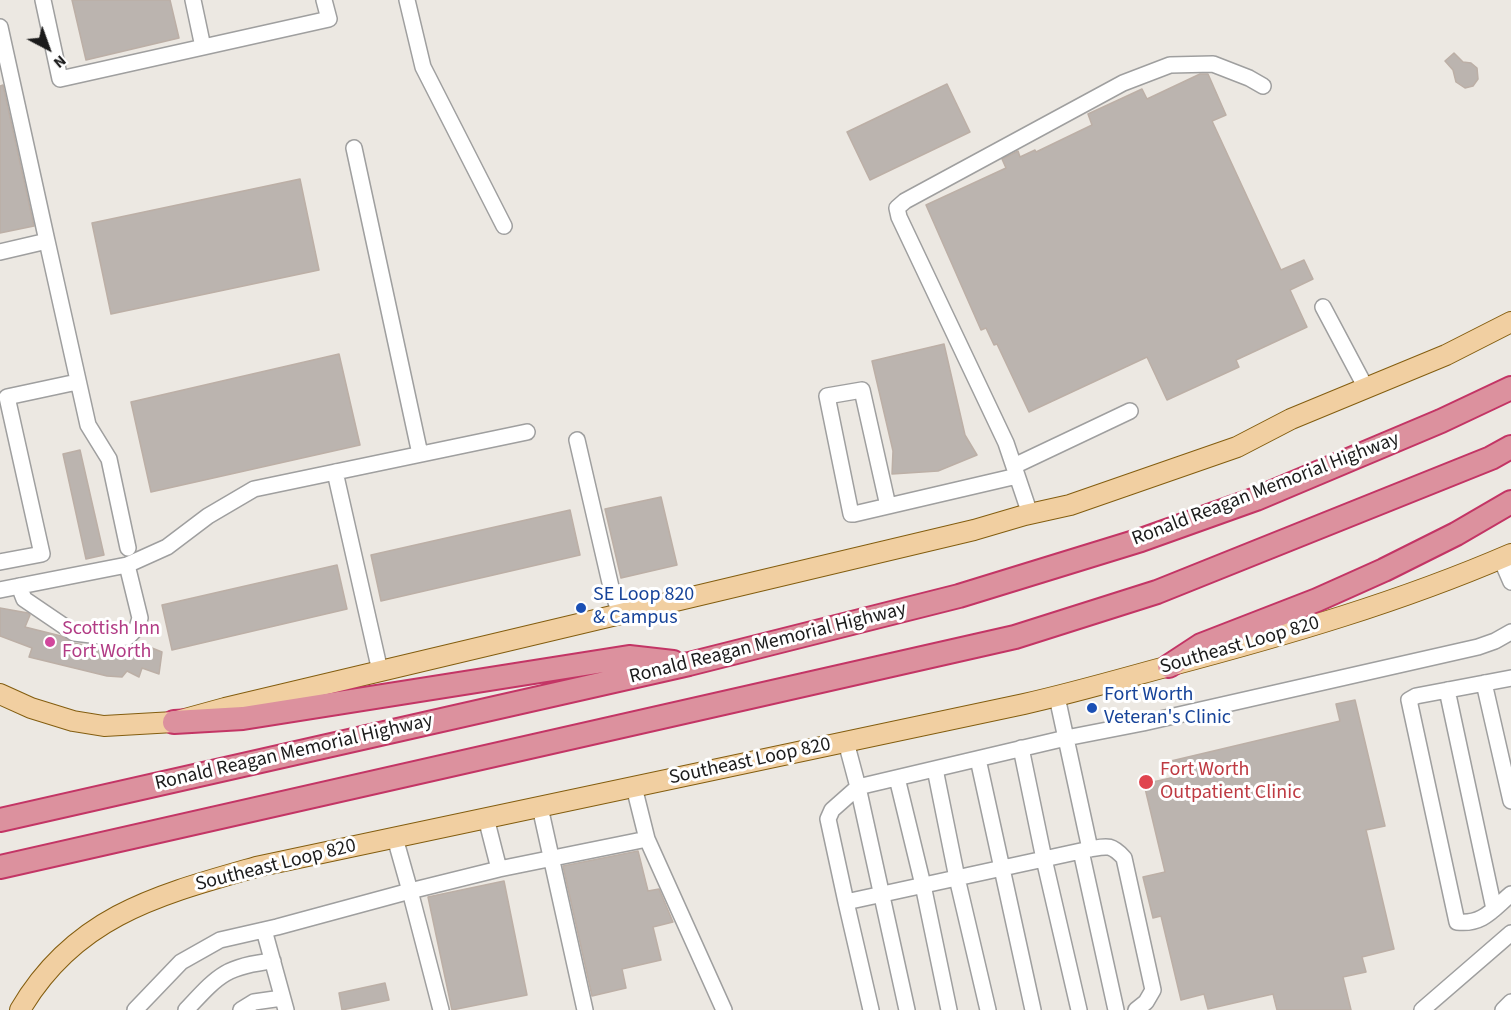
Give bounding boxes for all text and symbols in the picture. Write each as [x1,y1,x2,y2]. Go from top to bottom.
north arrow [18,18,78,78]
text: N [49,50,71,73]
street label: Ronald Reagan Memorial Highway [1129,428,1403,552]
place label: SE Loop 820 & Campus [593,584,694,631]
street label: Ronald Reagan Memorial Highway [627,598,909,690]
marker: SE Loop 820 & Campus [574,601,588,615]
street label: Southeast Loop 820 [1158,612,1322,680]
place label: Scottish Inn Fort Worth [62,618,160,665]
marker: Scottish Inn Fort Worth [43,635,57,649]
place label: Fort Worth Veteran's Clinic [1104,684,1231,731]
marker: Fort Worth Veteran's Clinic [1085,701,1099,715]
street label: Ronald Reagan Memorial Highway [153,709,435,797]
street label: Southeast Loop 820 [667,733,833,791]
place label: Fort Worth Outpatient Clinic [1160,759,1301,806]
marker: Fort Worth Outpatient Clinic [1137,773,1155,791]
street label: Southeast Loop 820 [193,834,359,898]

